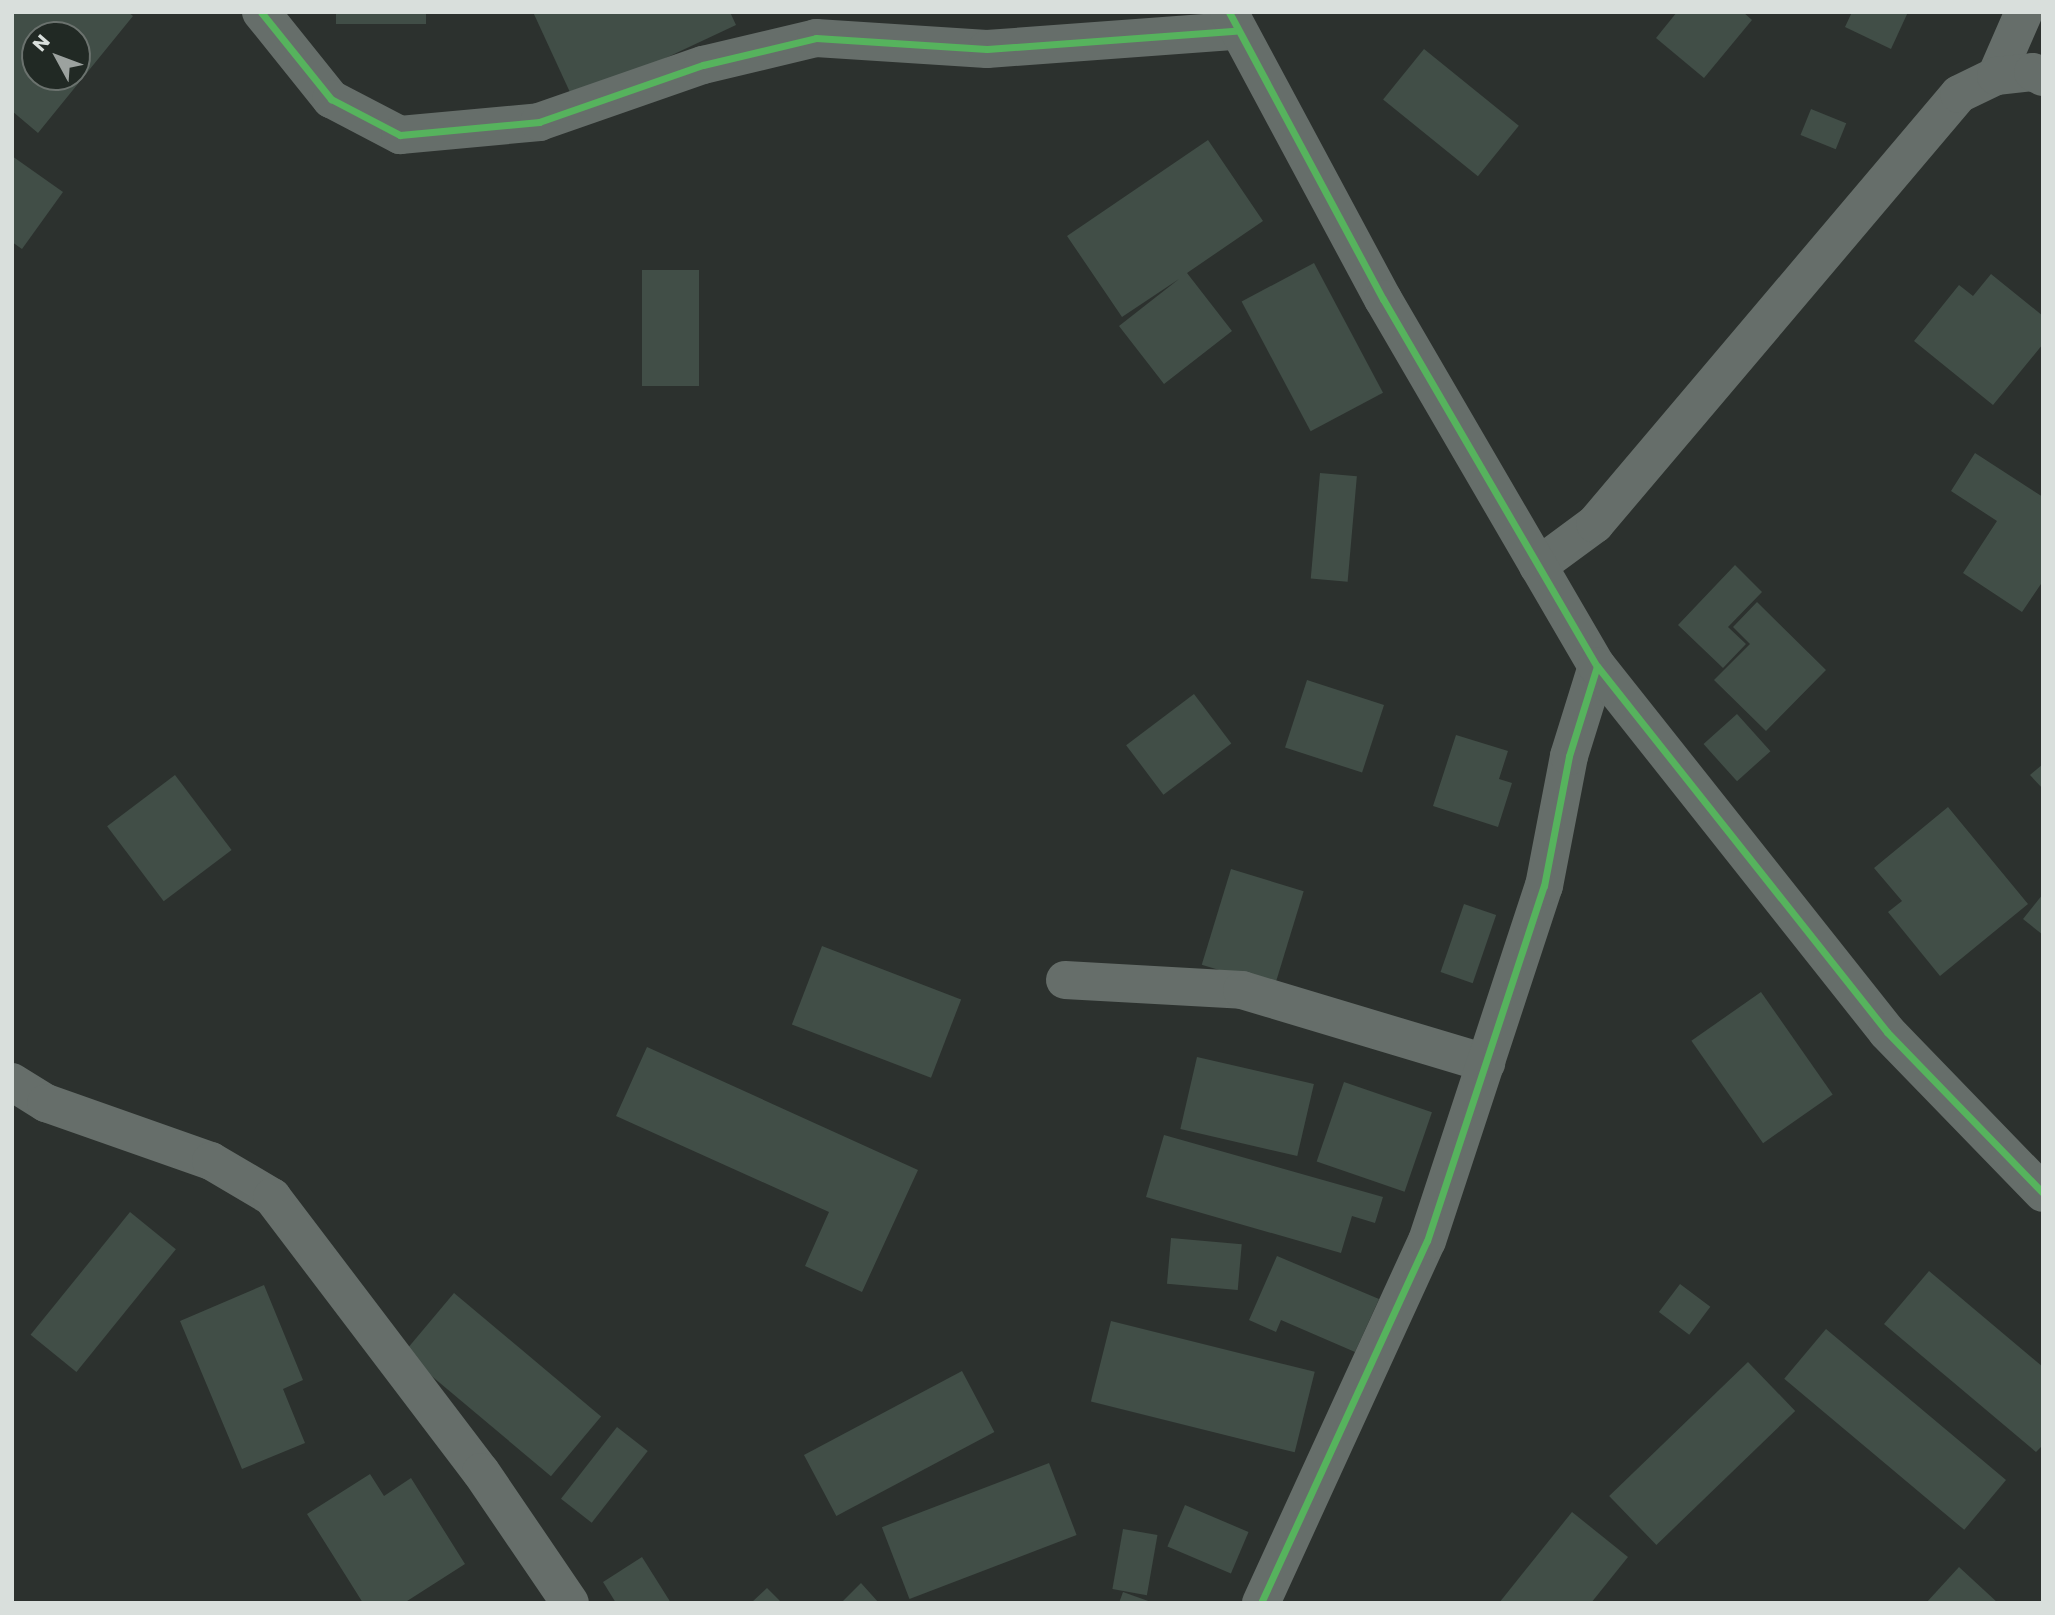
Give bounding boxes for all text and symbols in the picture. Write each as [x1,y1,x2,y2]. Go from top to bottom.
north arrow [21,21,91,91]
text: N [26,29,56,57]

